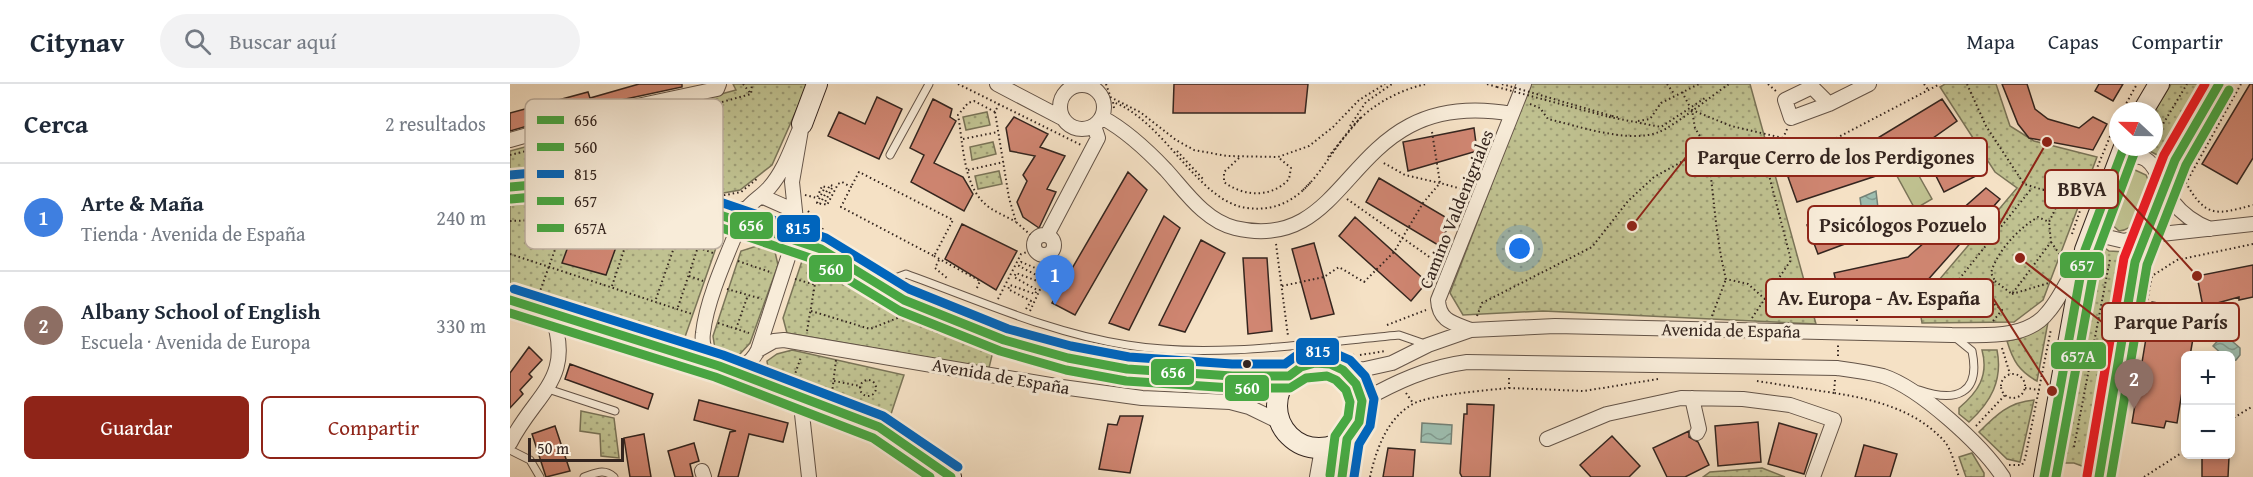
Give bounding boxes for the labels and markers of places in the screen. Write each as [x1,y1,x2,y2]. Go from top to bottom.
callout: Parque Cerro de los Perdigones [1686,138,1987,176]
callout: BBVA [2045,170,2118,208]
callout: Psicólogos Pozuelo [1808,206,1999,244]
pin: 1 [1036,256,1074,305]
callout: Av. Europa - Av. España [1766,279,1993,317]
callout: Parque París [2102,303,2239,341]
unlabelled marker [1241,358,1253,370]
pin: 2 [2114,360,2154,409]

